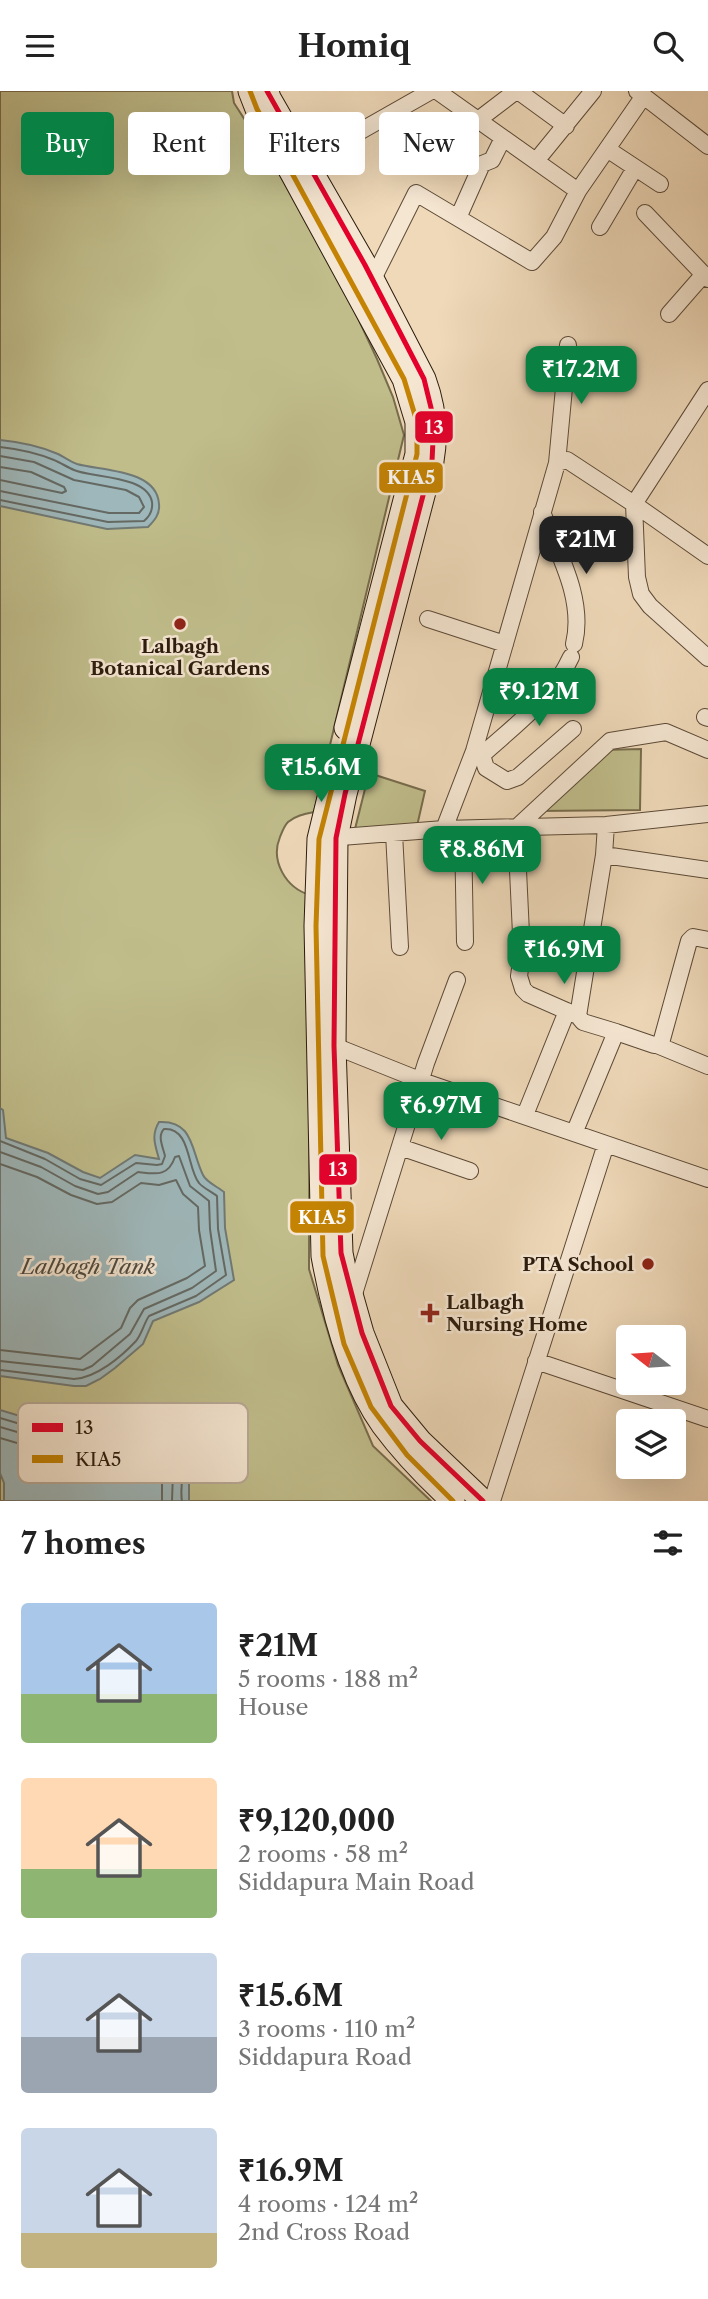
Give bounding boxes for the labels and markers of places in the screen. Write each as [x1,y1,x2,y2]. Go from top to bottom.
pin: ₹17.2M [524,347,638,406]
pin: ₹21M [545,517,627,576]
marker: Lalbagh Botanical Gardens [172,616,188,632]
place label: Lalbagh Botanical Gardens [90,635,270,680]
pin: ₹9.12M [482,669,596,728]
pin: ₹15.6M [264,745,378,804]
pin: ₹8.86M [425,827,539,886]
pin: ₹16.9M [507,927,621,986]
pin: ₹6.97M [384,1083,498,1142]
place label: PTA School [522,1253,634,1276]
marker: PTA School [640,1256,656,1272]
place label: Lalbagh Nursing Home [446,1291,588,1336]
marker: Lalbagh Nursing Home [420,1303,440,1323]

